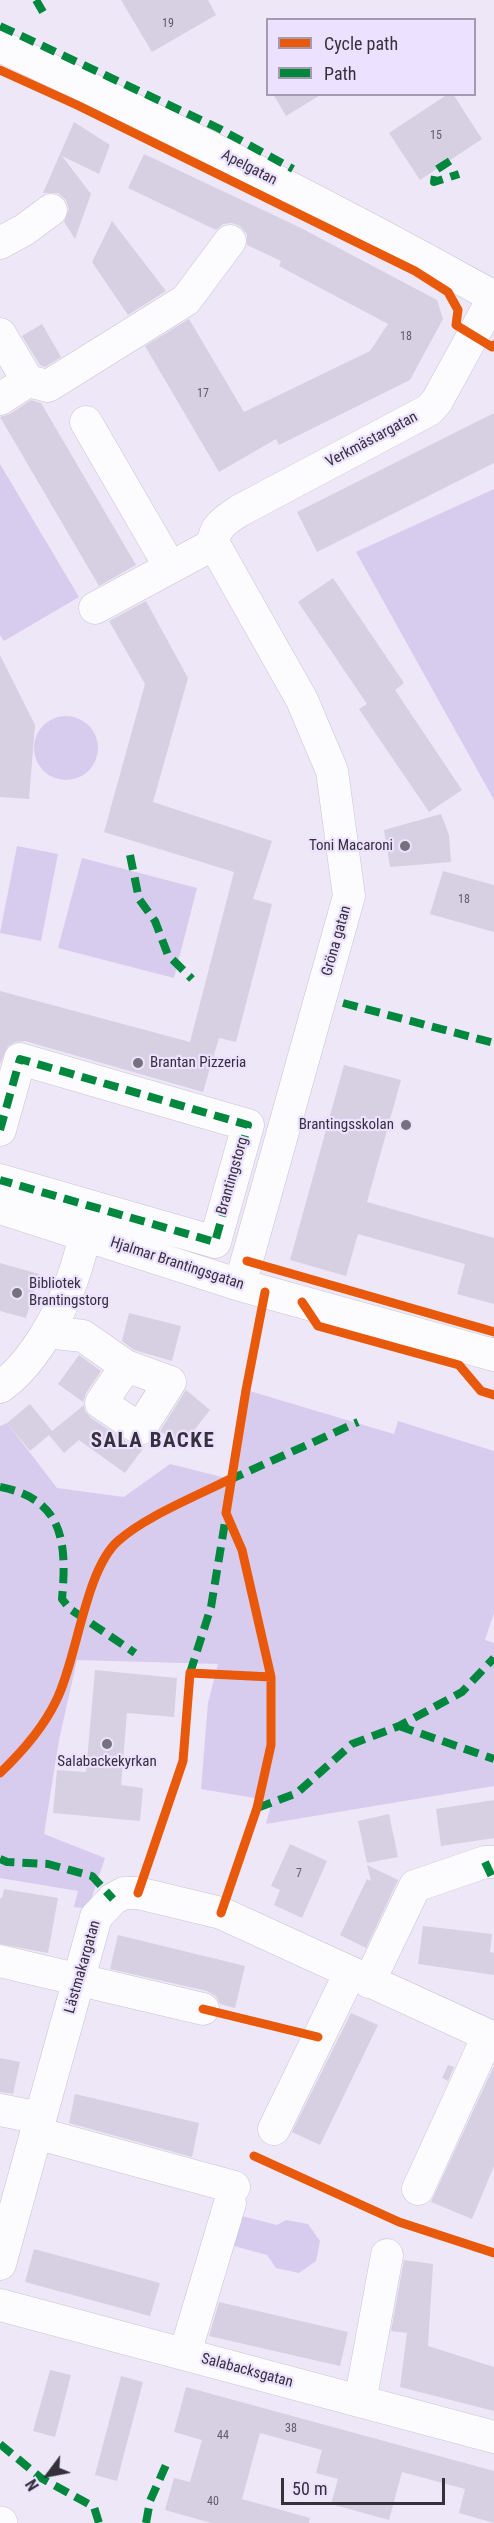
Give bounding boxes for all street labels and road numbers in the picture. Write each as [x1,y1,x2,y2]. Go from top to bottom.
street label: Apelgatan [218,146,280,190]
street label: Verkmästargatan [323,408,421,472]
street label: Gröna gatan [318,904,356,978]
street label: Brantingstorg [213,1135,253,1217]
street label: Hjalmar Brantingsgatan [108,1234,246,1294]
street label: Lästmakargatan [61,1918,105,2016]
street label: Salabacksgatan [199,2350,295,2392]

